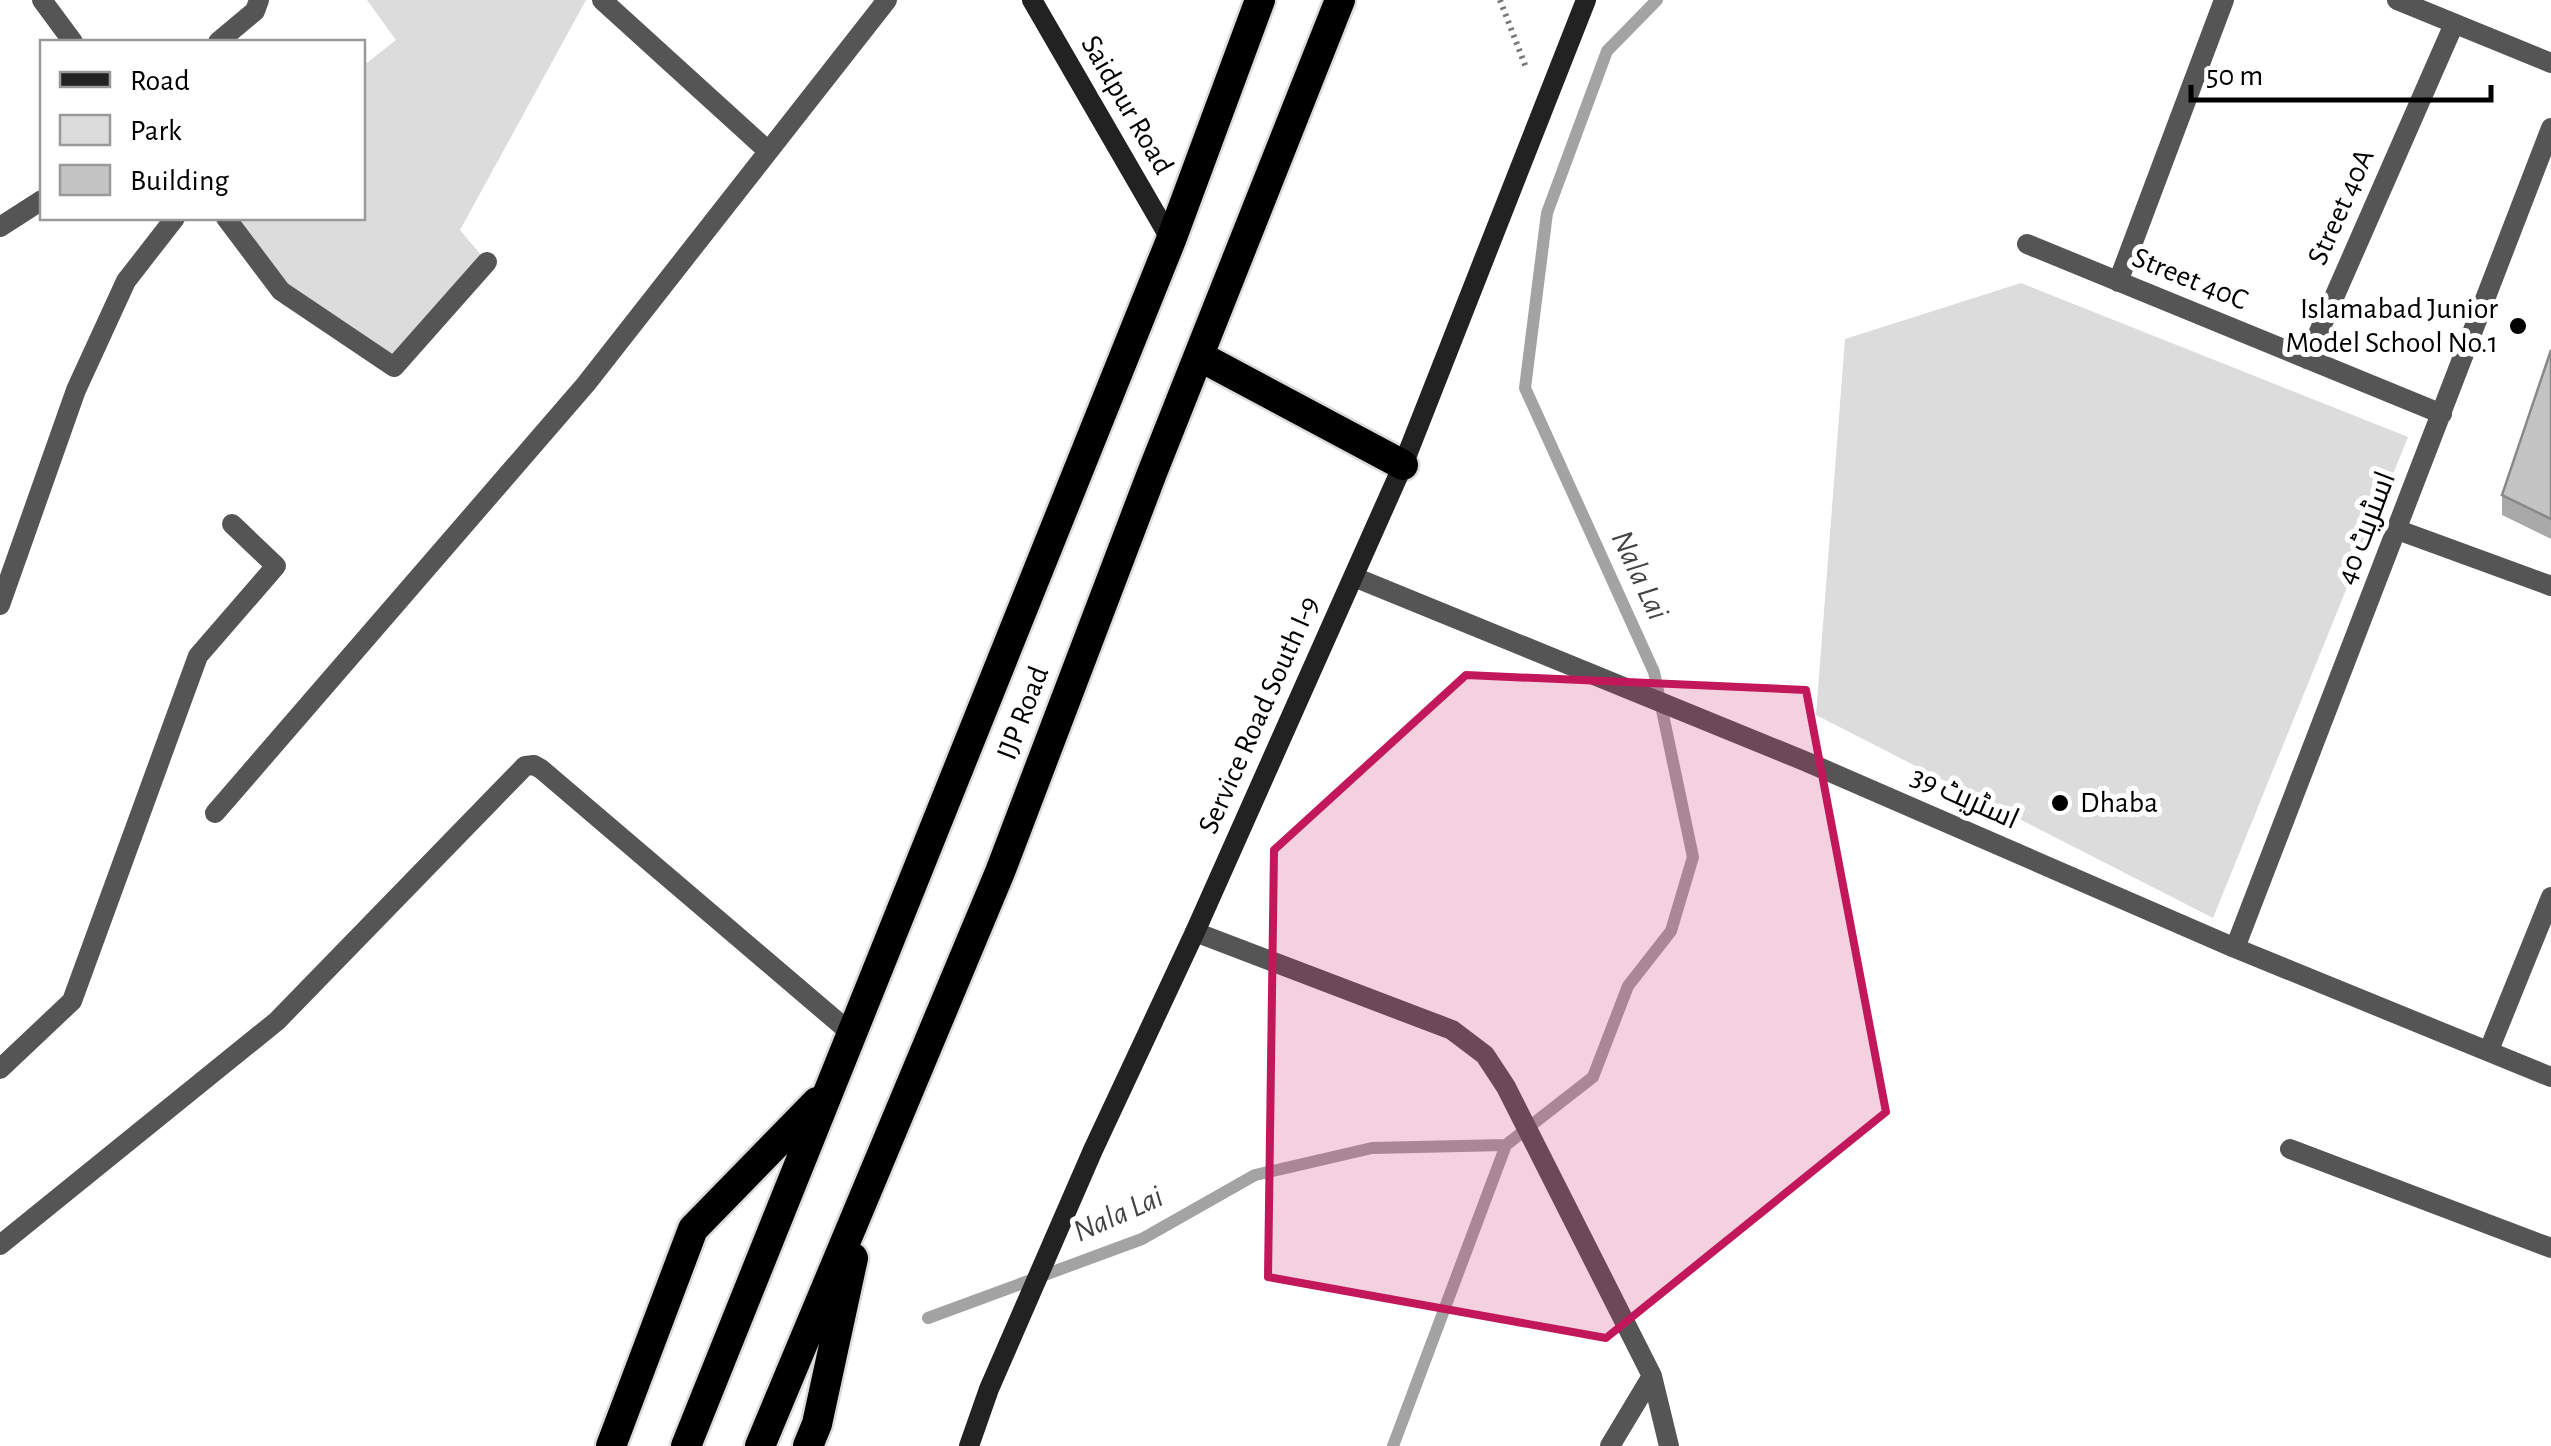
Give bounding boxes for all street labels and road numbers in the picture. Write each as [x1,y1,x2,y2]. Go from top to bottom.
street label: Saidpur Road [1075,30,1179,180]
street label: Street 40A [2302,145,2380,269]
street label: Street 40C [2128,242,2252,316]
street label: اسٹریٹ 40 [2331,467,2402,589]
street label: Service Road South I-9 [1193,592,1325,838]
street label: IJP Road [992,662,1054,764]
street label: اسٹریٹ 39 [1906,761,2023,836]

